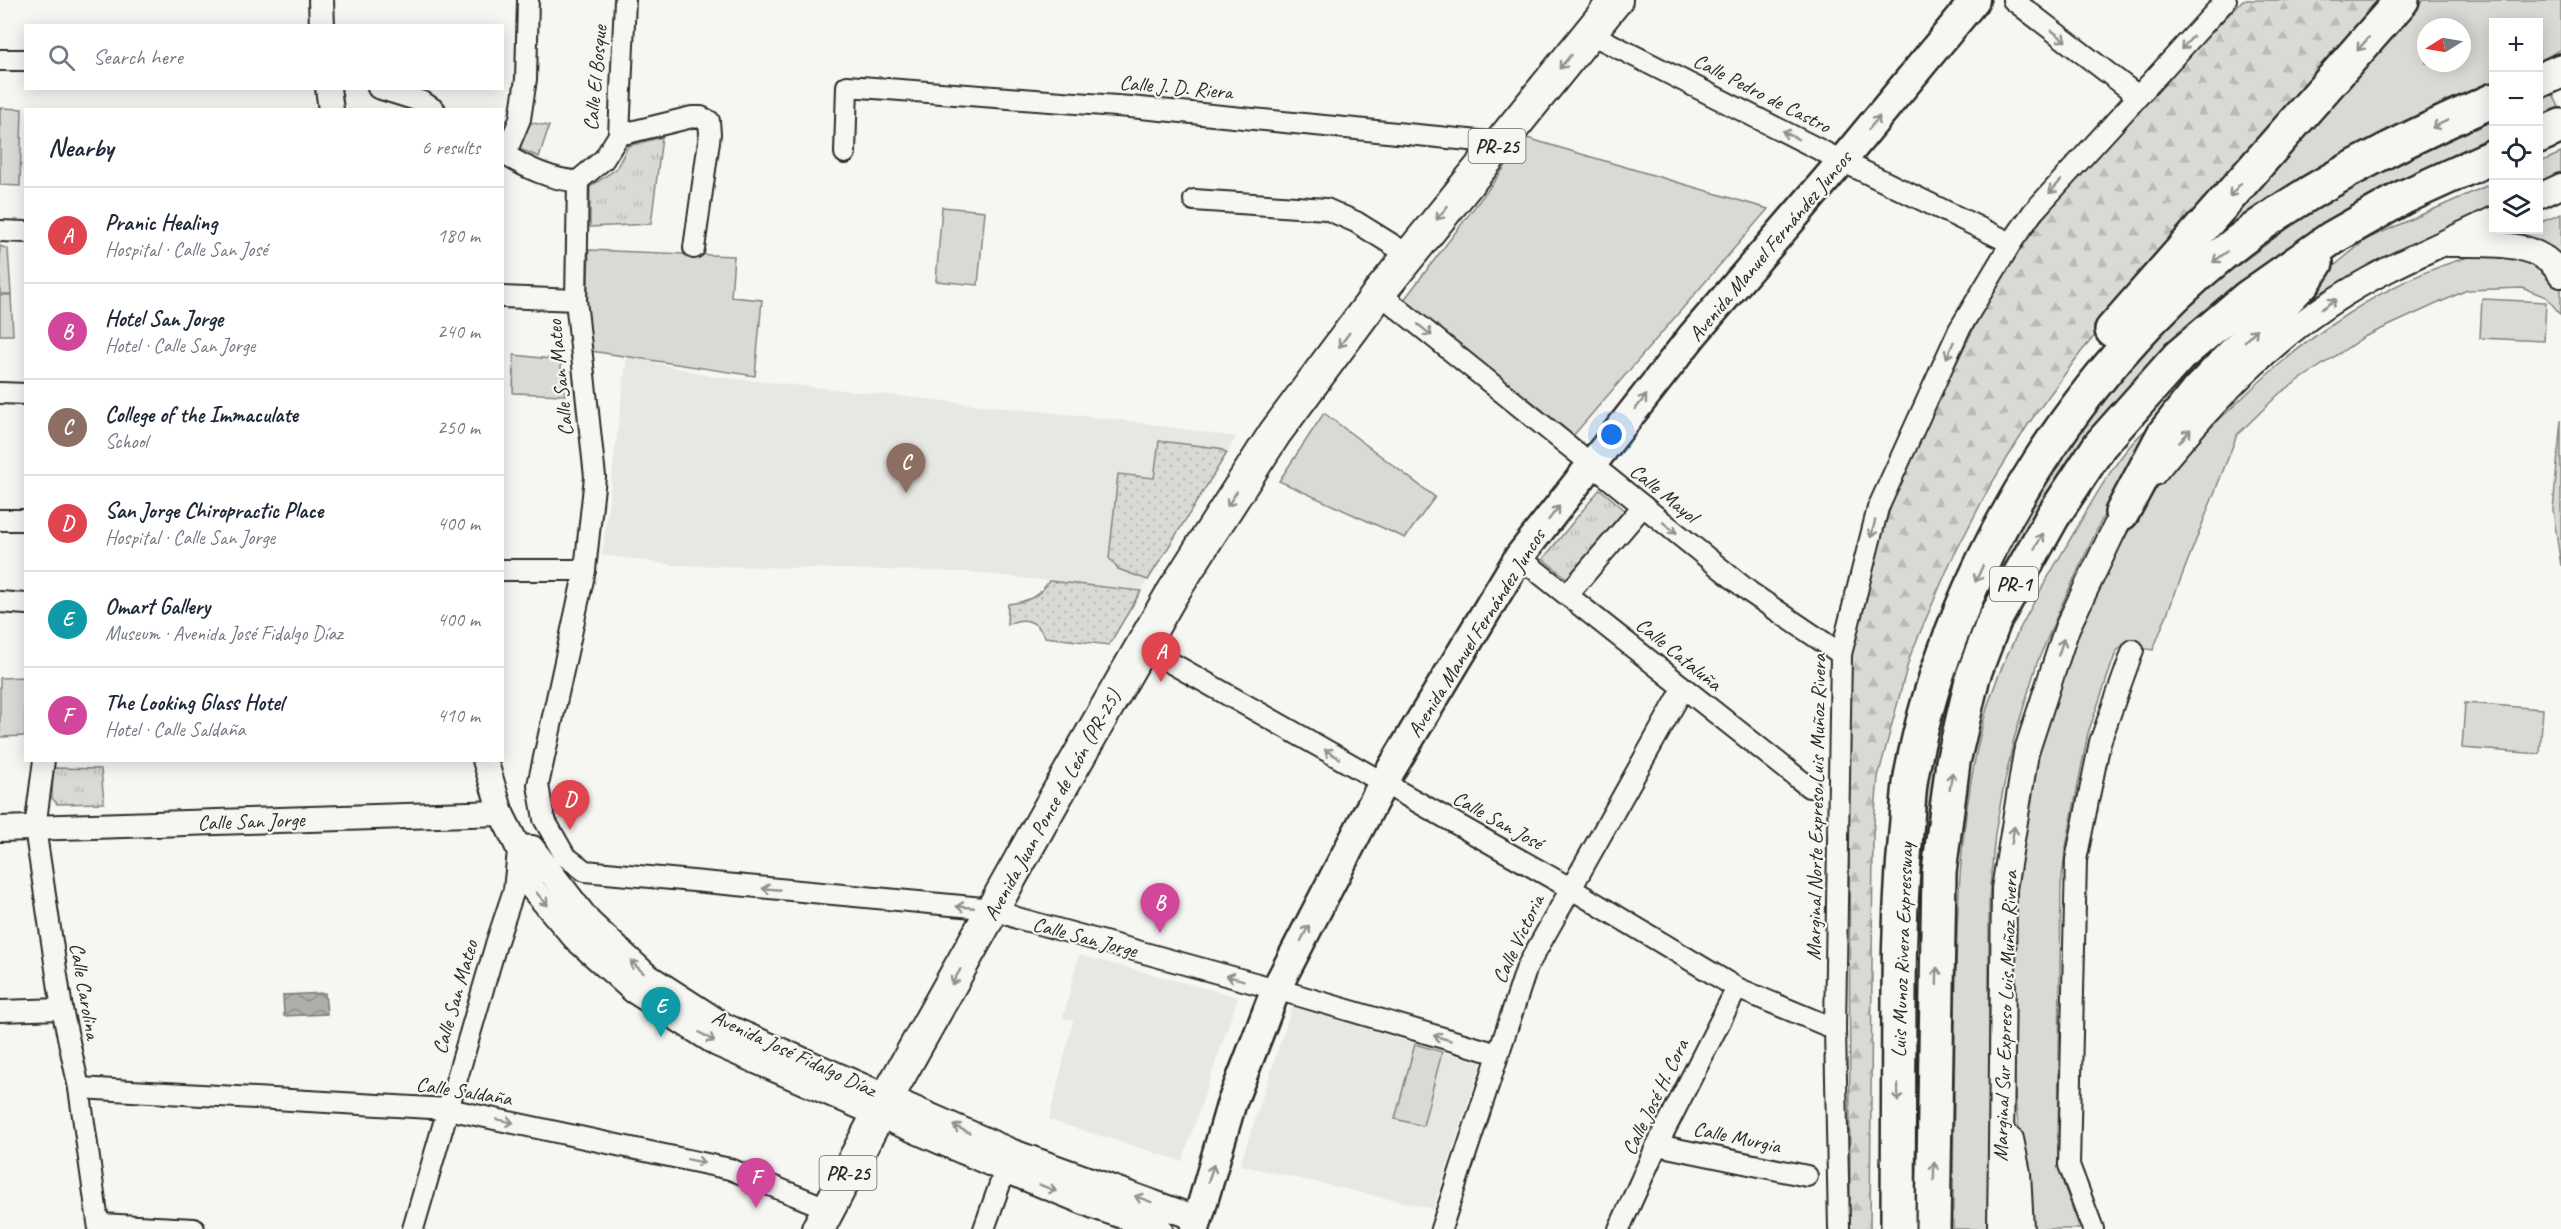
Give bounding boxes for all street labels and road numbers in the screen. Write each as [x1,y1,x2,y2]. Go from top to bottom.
street label: Calle El Bosque [577,23,613,132]
street label: Calle Pedro de Castro [1689,47,1836,139]
street label: Calle J. D. Riera [1118,69,1236,105]
road number: PR-25 [1468,129,1526,163]
street label: Avenida Manuel Fernández Juncos [1683,144,1858,346]
street label: Calle San Mateo [541,317,579,438]
street label: Calle Mayol [1625,458,1706,530]
street label: Avenida Manuel Fernández Juncos [1401,523,1552,742]
road number: PR-1 [1990,567,2038,601]
street label: Calle Cataluña [1631,612,1729,698]
street label: Marginal Norte Expreso Luis Muñoz Rivera [1800,652,1832,961]
street label: Avenida Juan Ponce de León (PR-25) [978,684,1127,925]
street label: Calle San José [1448,785,1550,857]
street label: Calle San Jorge [197,806,306,836]
street label: Luis Munoz Rivera Expressway [1885,840,1919,1058]
street label: Marginal Sur Expreso Luis Muñoz Rivera [1987,869,2023,1162]
street label: Calle Victoria [1486,888,1551,987]
street label: Calle San Jorge [1030,911,1141,964]
street label: Calle San Mateo [426,936,484,1057]
street label: Calle Carolina [64,941,107,1044]
street label: Avenida José Fidalgo Díaz [708,1004,882,1103]
street label: Calle José H. Cora [1616,1034,1695,1159]
street label: Calle Saldaña [414,1071,515,1112]
street label: Calle Murgia [1691,1115,1785,1159]
road number: PR-25 [820,1156,876,1190]

